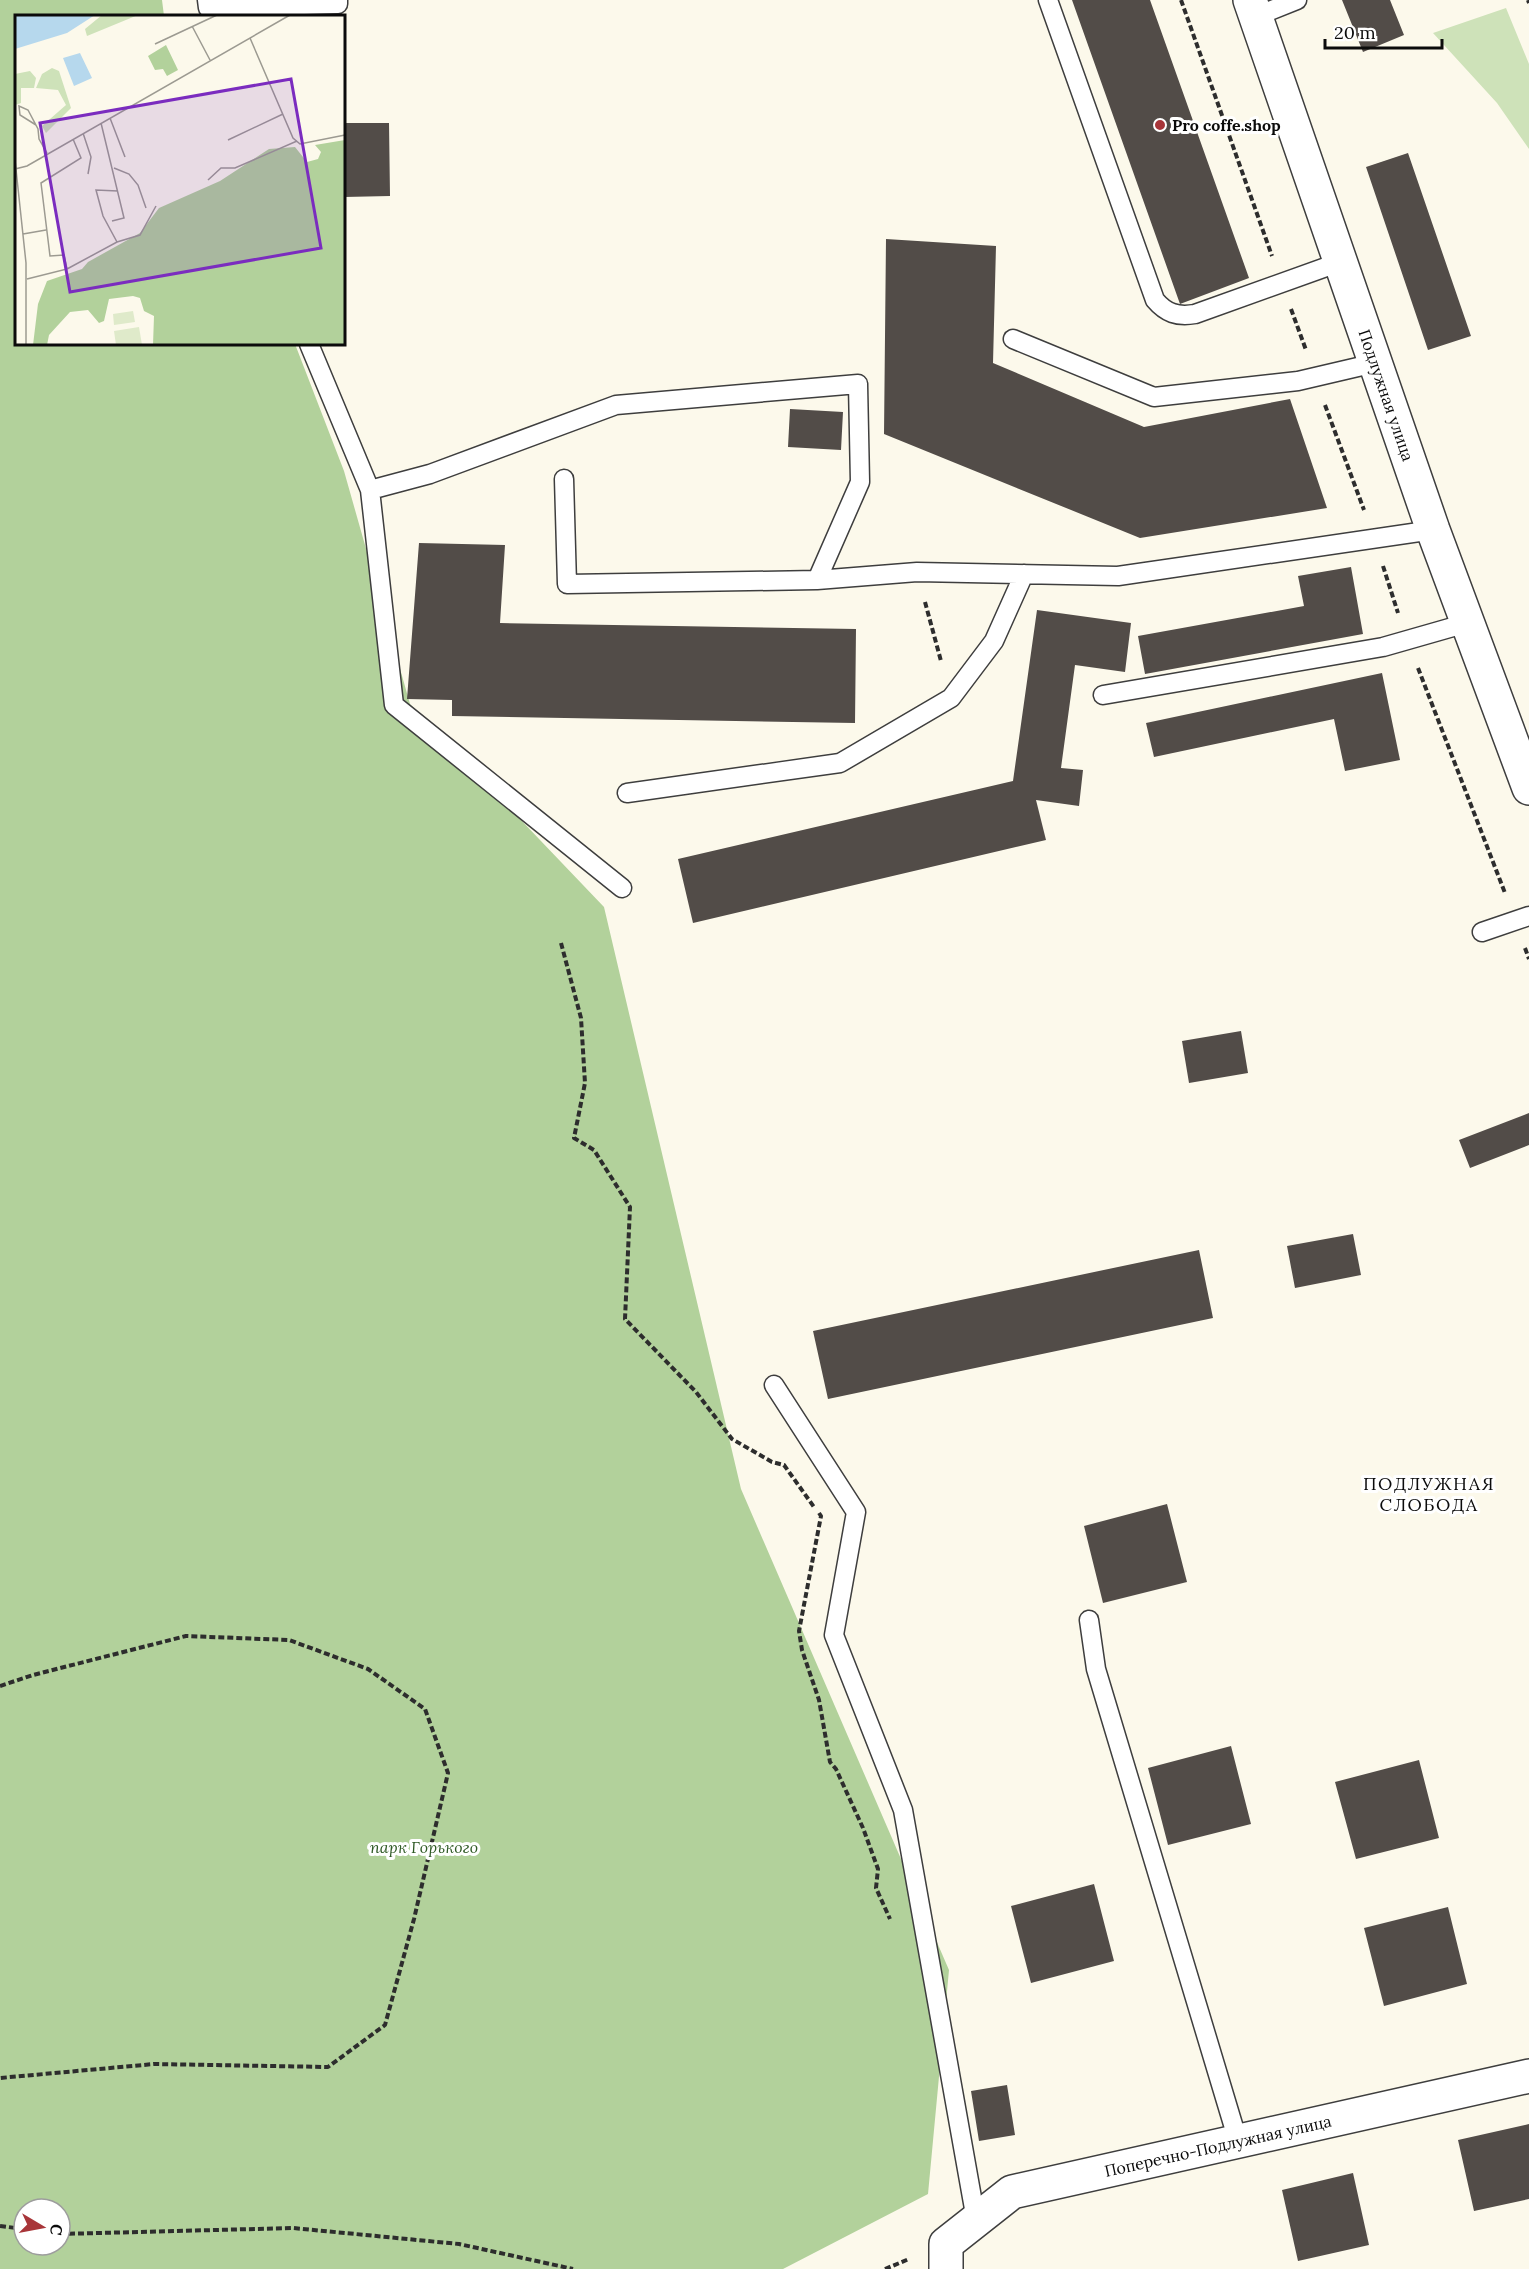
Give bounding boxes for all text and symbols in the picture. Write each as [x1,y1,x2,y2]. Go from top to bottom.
scale bar [1325,12,1442,50]
inset map [15,15,345,345]
text: 20 m [1334,21,1376,44]
place label: Pro coffe.shop [1172,115,1281,135]
marker: Pro coffe.shop [1153,118,1167,132]
street label: Подлужная улица [1354,327,1418,464]
district label: ПОДЛУЖНАЯ СЛОБОДА [1363,1472,1495,1516]
park label: парк Горького [370,1837,478,1857]
street label: Поперечно-Подлужная улица [1102,2111,1333,2181]
north arrow [12,2197,72,2257]
text: С [46,2222,68,2237]

